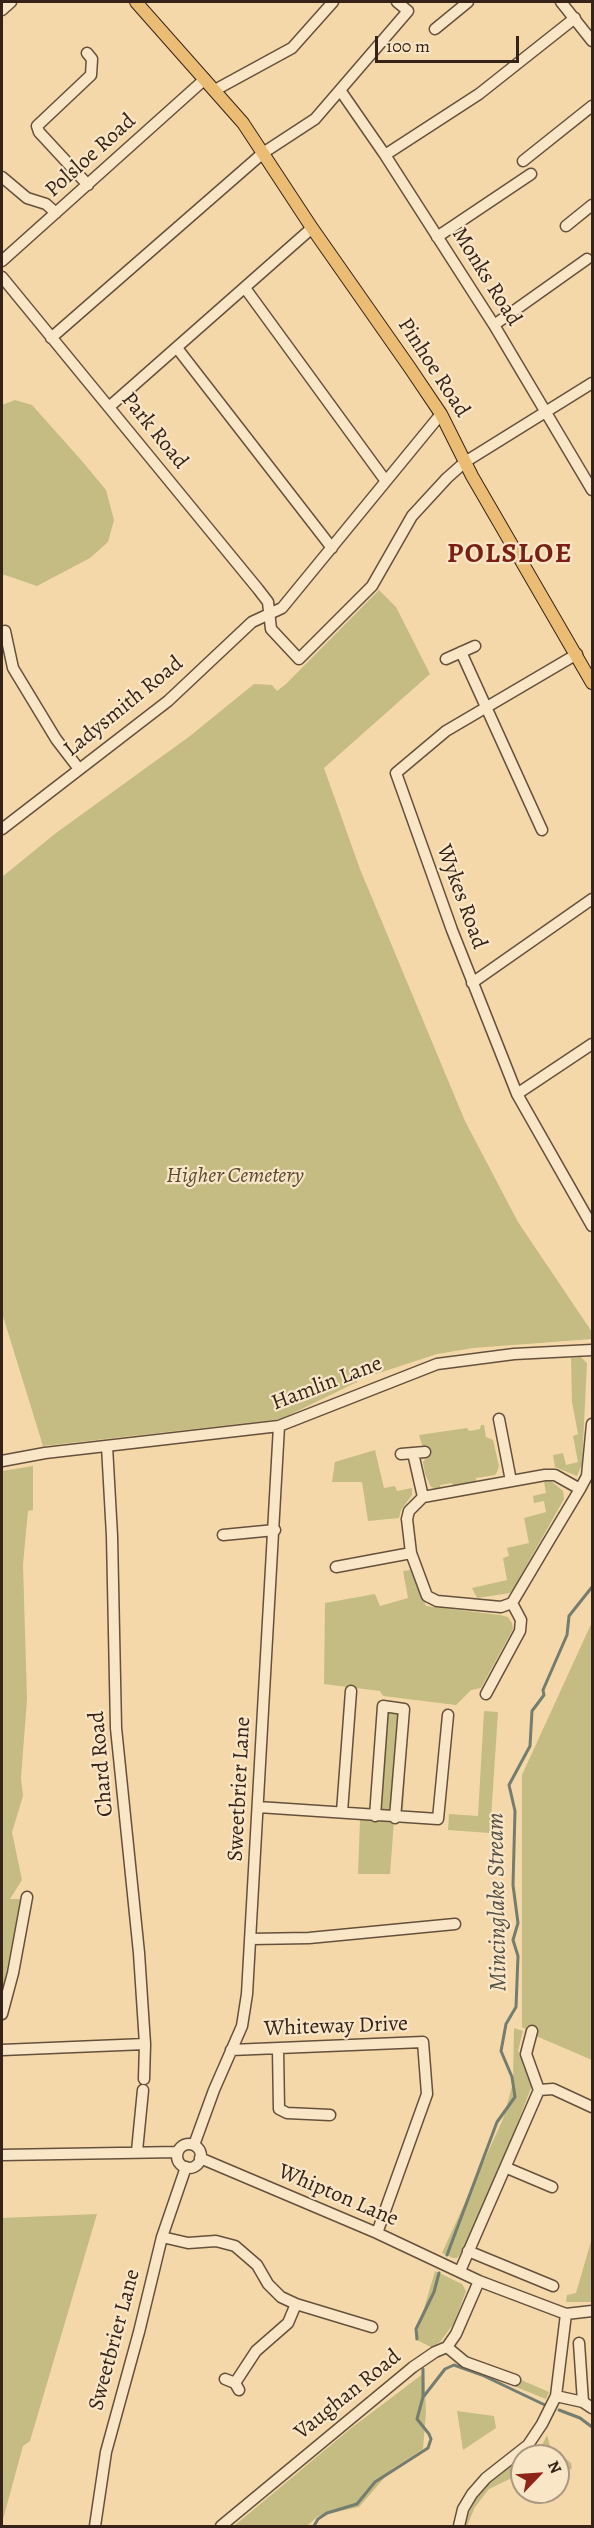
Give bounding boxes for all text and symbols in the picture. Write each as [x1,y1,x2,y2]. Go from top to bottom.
scale bar [378,24,522,62]
text: 100 m [386,34,430,58]
street label: Polsloe Road [40,109,142,203]
street label: Monks Road [445,223,527,331]
street label: Pinhoe Road [391,313,475,423]
street label: Park Road [115,387,193,475]
district label: POLSLOE [447,538,573,572]
street label: Ladysmith Road [59,651,189,763]
street label: Wykes Road [430,841,492,953]
park label: Higher Cemetery [166,1164,304,1190]
street label: Hamlin Lane [268,1351,386,1417]
street label: Chard Road [84,1710,120,1818]
street label: Sweetbrier Lane [223,1716,257,1862]
water label: Mincinglake Stream [482,1812,514,1992]
street label: Whiteway Drive [264,2011,408,2043]
street label: Whipton Lane [274,2159,402,2233]
street label: Sweetbrier Lane [83,2266,147,2414]
street label: Vaughan Road [290,2344,406,2446]
north arrow [510,2444,570,2504]
text: N [542,2457,567,2477]

